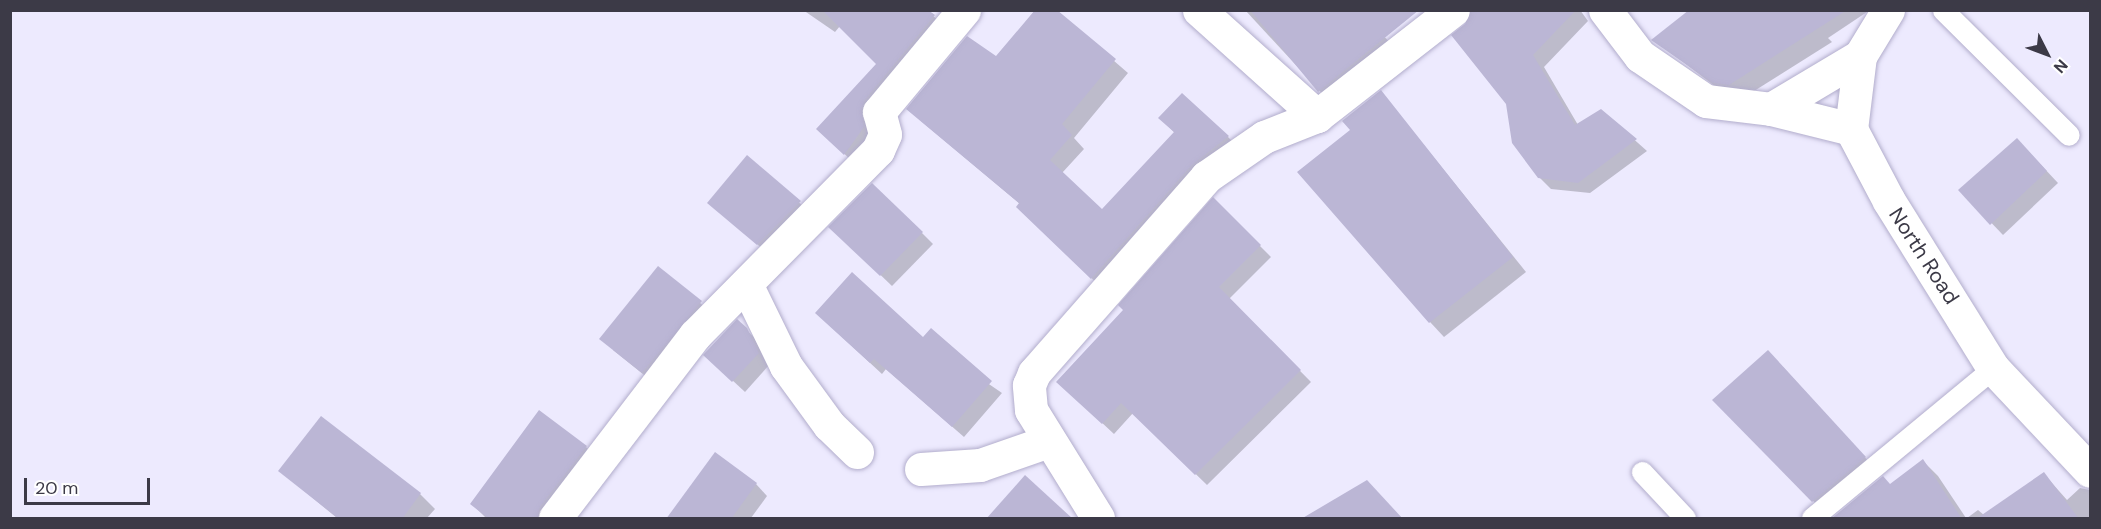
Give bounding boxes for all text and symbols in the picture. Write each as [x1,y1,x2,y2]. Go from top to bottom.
north arrow [2017,24,2077,84]
text: N [2049,55,2072,78]
street label: North Road [1884,203,1964,309]
scale bar [27,466,153,504]
text: 20 m [35,476,78,500]

